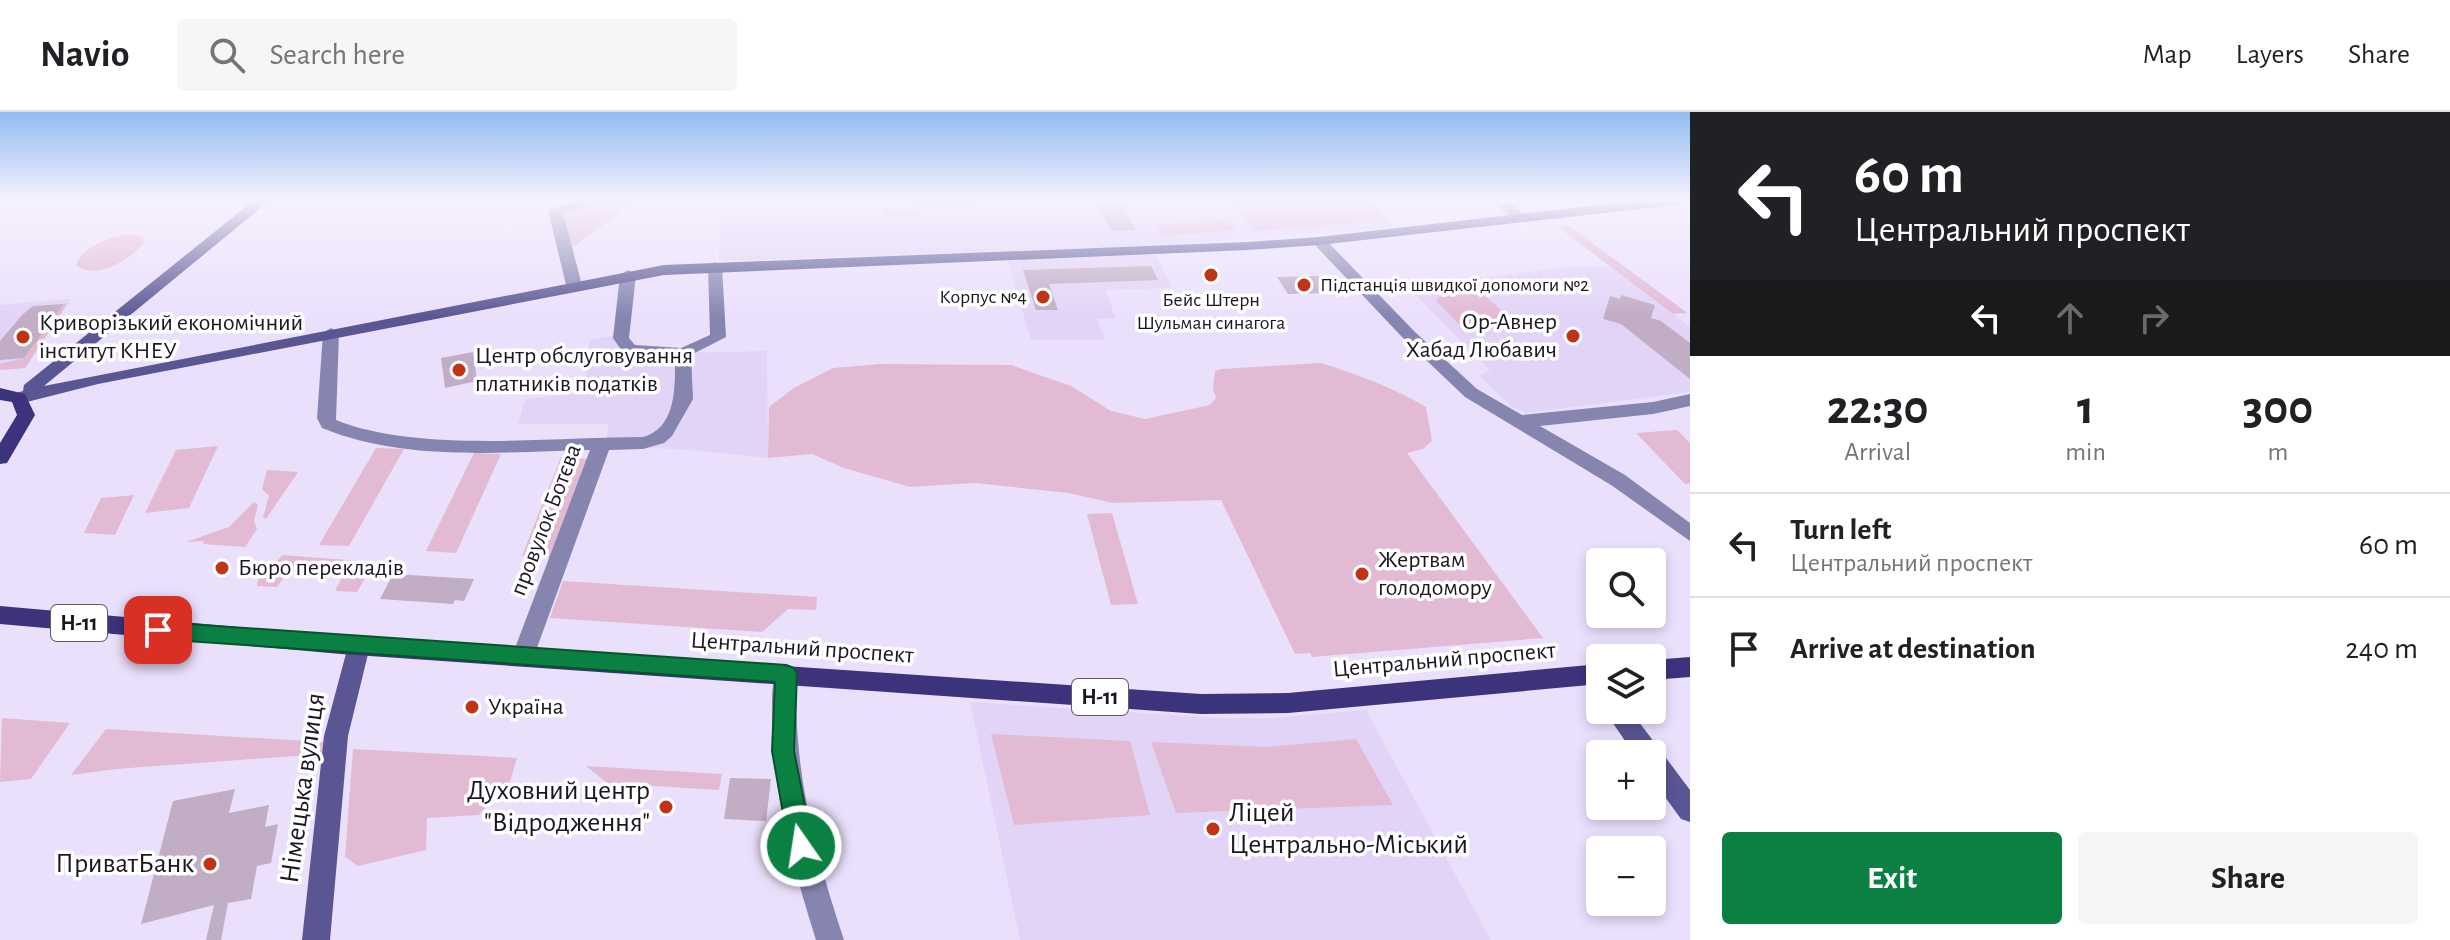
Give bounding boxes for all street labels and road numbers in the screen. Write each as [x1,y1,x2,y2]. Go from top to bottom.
street label: провулок Ботєва [506,441,586,599]
road number: Н-11 [51,605,107,641]
street label: Центральний проспект [690,628,915,668]
street label: Центральний проспект [1332,638,1557,682]
road number: Н-11 [1072,679,1128,715]
street label: Німецька вулиця [276,691,330,885]

